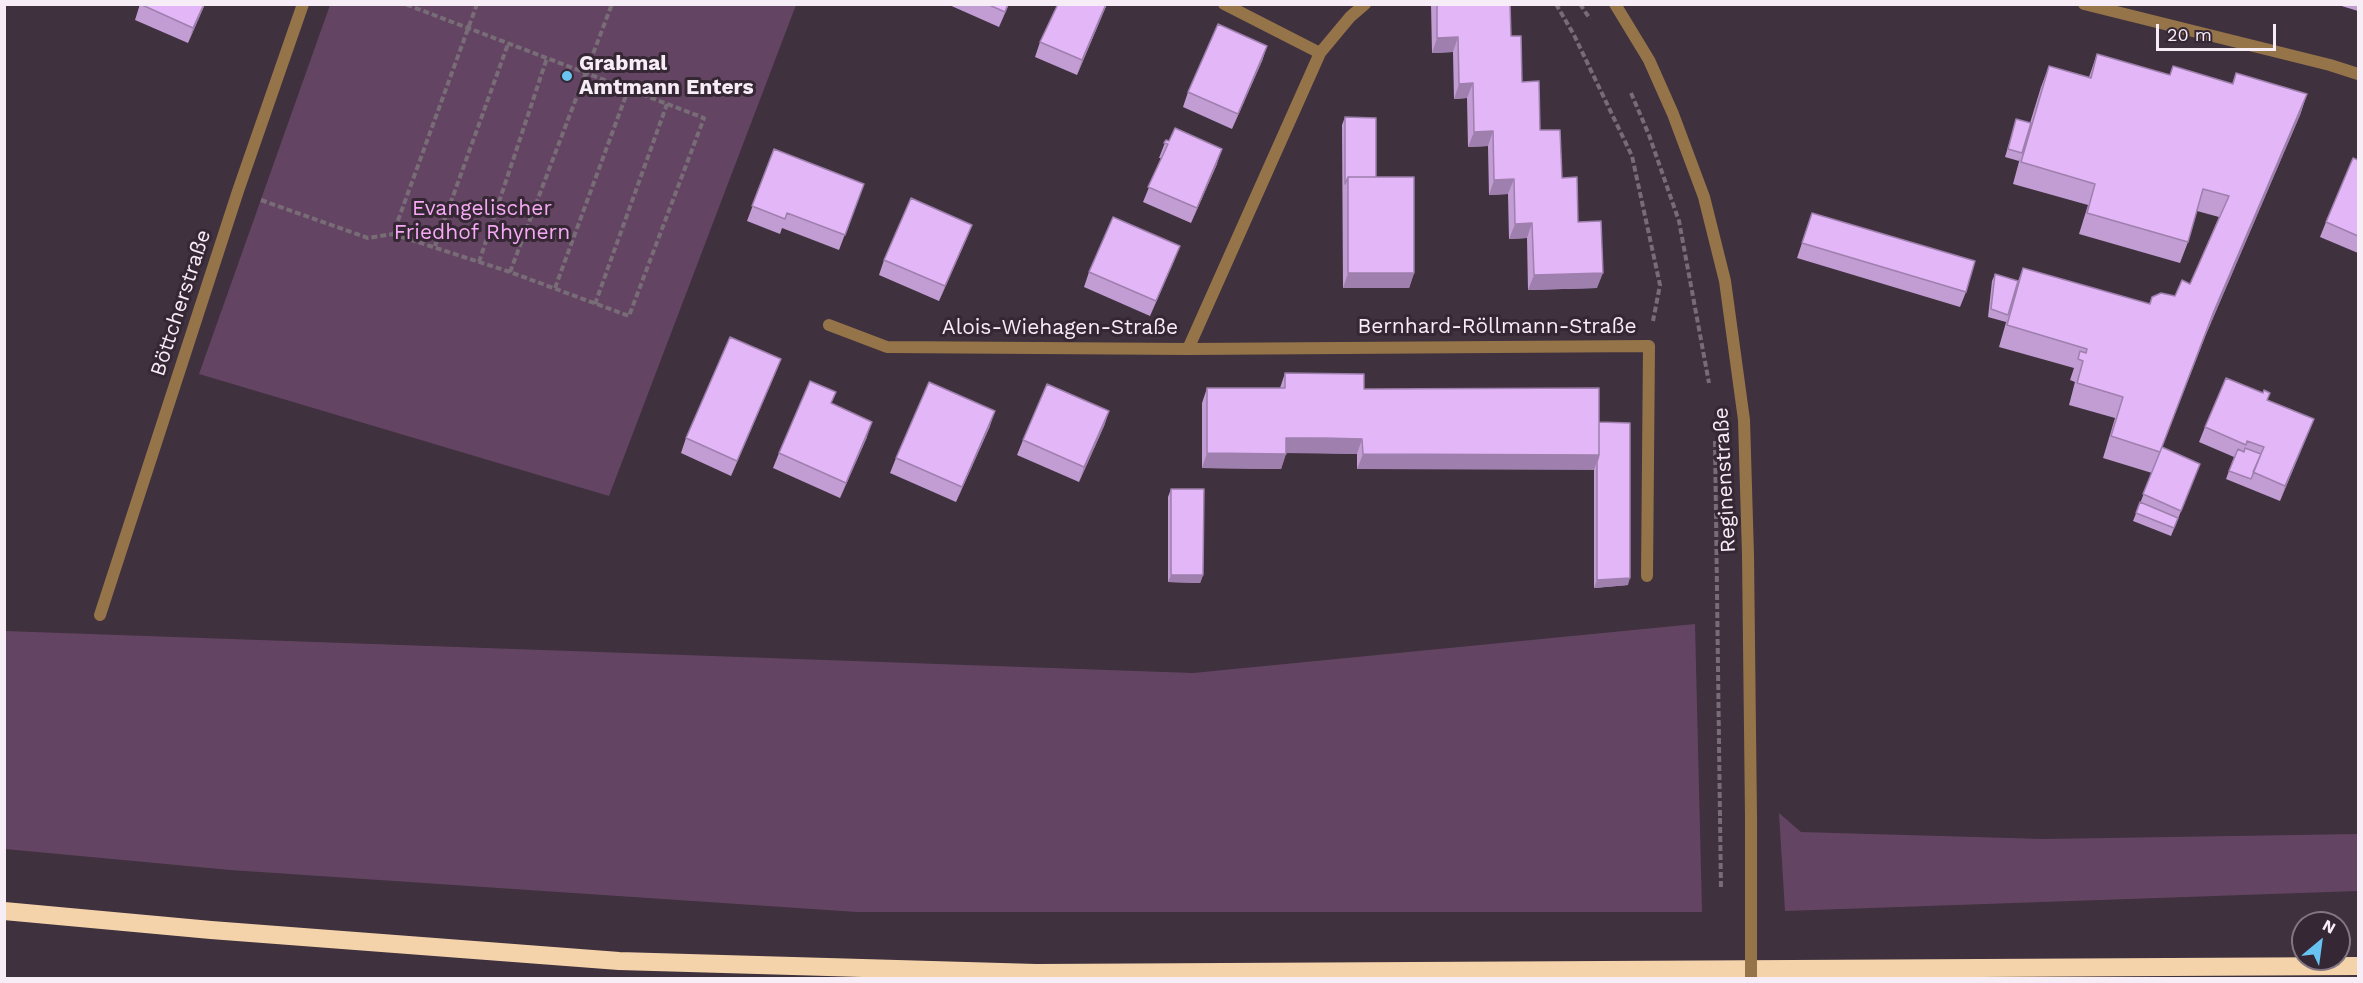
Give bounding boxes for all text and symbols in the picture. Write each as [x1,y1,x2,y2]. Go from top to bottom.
scale bar [2159,12,2279,50]
text: 20 m [2167,24,2212,45]
place label: Grabmal Amtmann Enters [579,51,754,101]
marker: Grabmal Amtmann Enters [560,69,574,83]
park label: Evangelischer Friedhof Rhynern [394,196,570,246]
street label: Böttcherstraße [145,227,217,379]
street label: Bernhard-Röllmann-Straße [1357,314,1637,340]
street label: Alois-Wiehagen-Straße [942,315,1178,341]
street label: Reginenstraße [1709,407,1741,553]
north arrow [2291,911,2351,971]
text: N [2319,915,2339,938]

